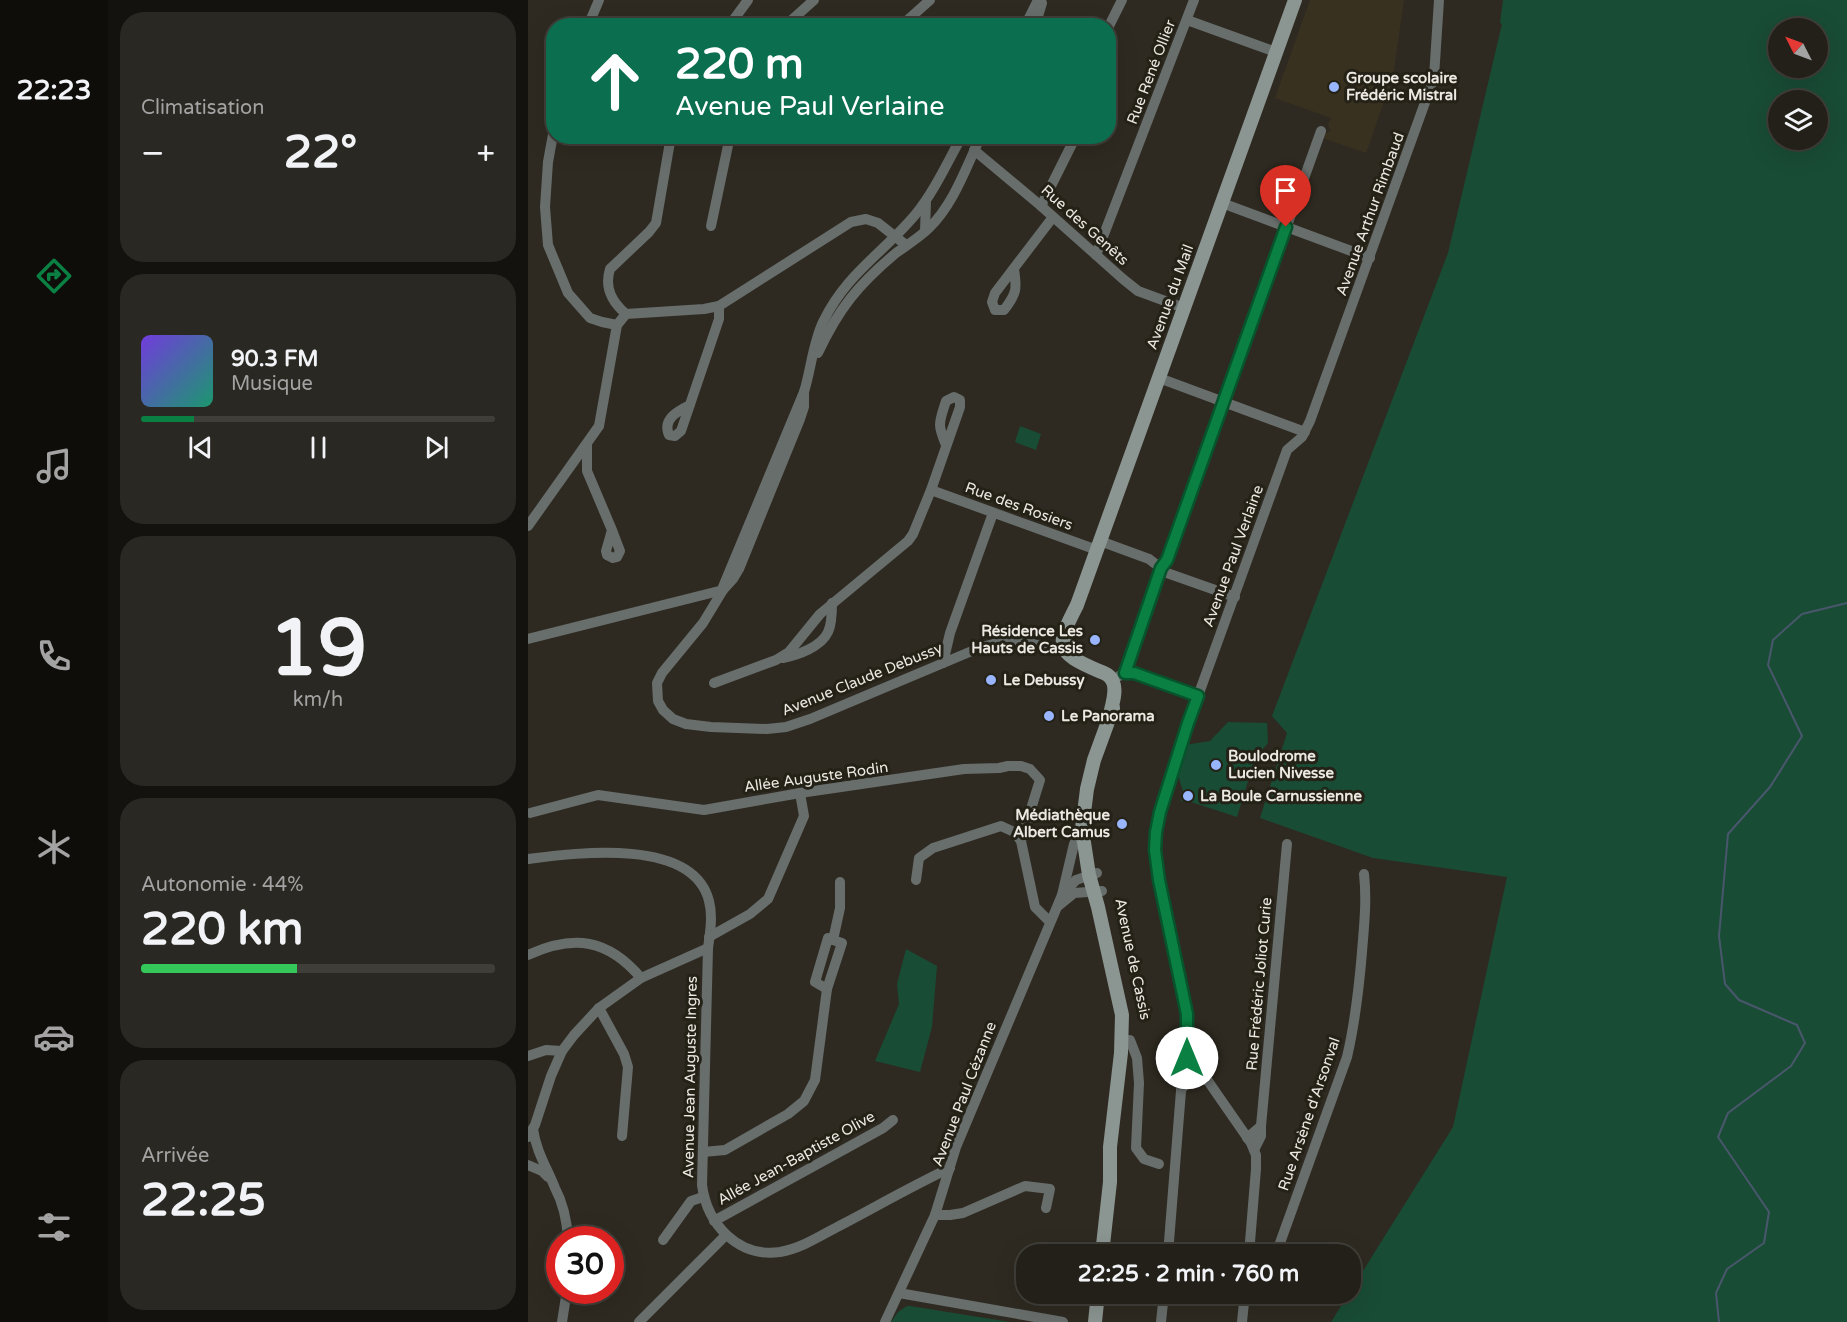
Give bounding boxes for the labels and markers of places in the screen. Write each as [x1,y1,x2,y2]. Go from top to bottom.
place label: Groupe scolaire Frédéric Mistral [1346,69,1458,104]
marker: Groupe scolaire Frédéric Mistral [1327,80,1341,94]
pin [1260,165,1311,227]
place label: Résidence Les Hauts de Cassis [971,622,1083,657]
marker: Résidence Les Hauts de Cassis [1088,633,1102,647]
place label: Le Debussy [1003,671,1085,690]
marker: Le Debussy [984,673,998,687]
place label: Le Panorama [1061,707,1155,725]
marker: Le Panorama [1042,709,1056,723]
place label: Boulodrome Lucien Nivesse [1228,747,1334,782]
marker: Boulodrome Lucien Nivesse [1209,758,1223,772]
place label: La Boule Carnussienne [1200,787,1362,805]
marker: La Boule Carnussienne [1181,789,1195,803]
place label: Médiathèque Albert Camus [1013,806,1111,841]
marker: Médiathèque Albert Camus [1115,817,1129,831]

